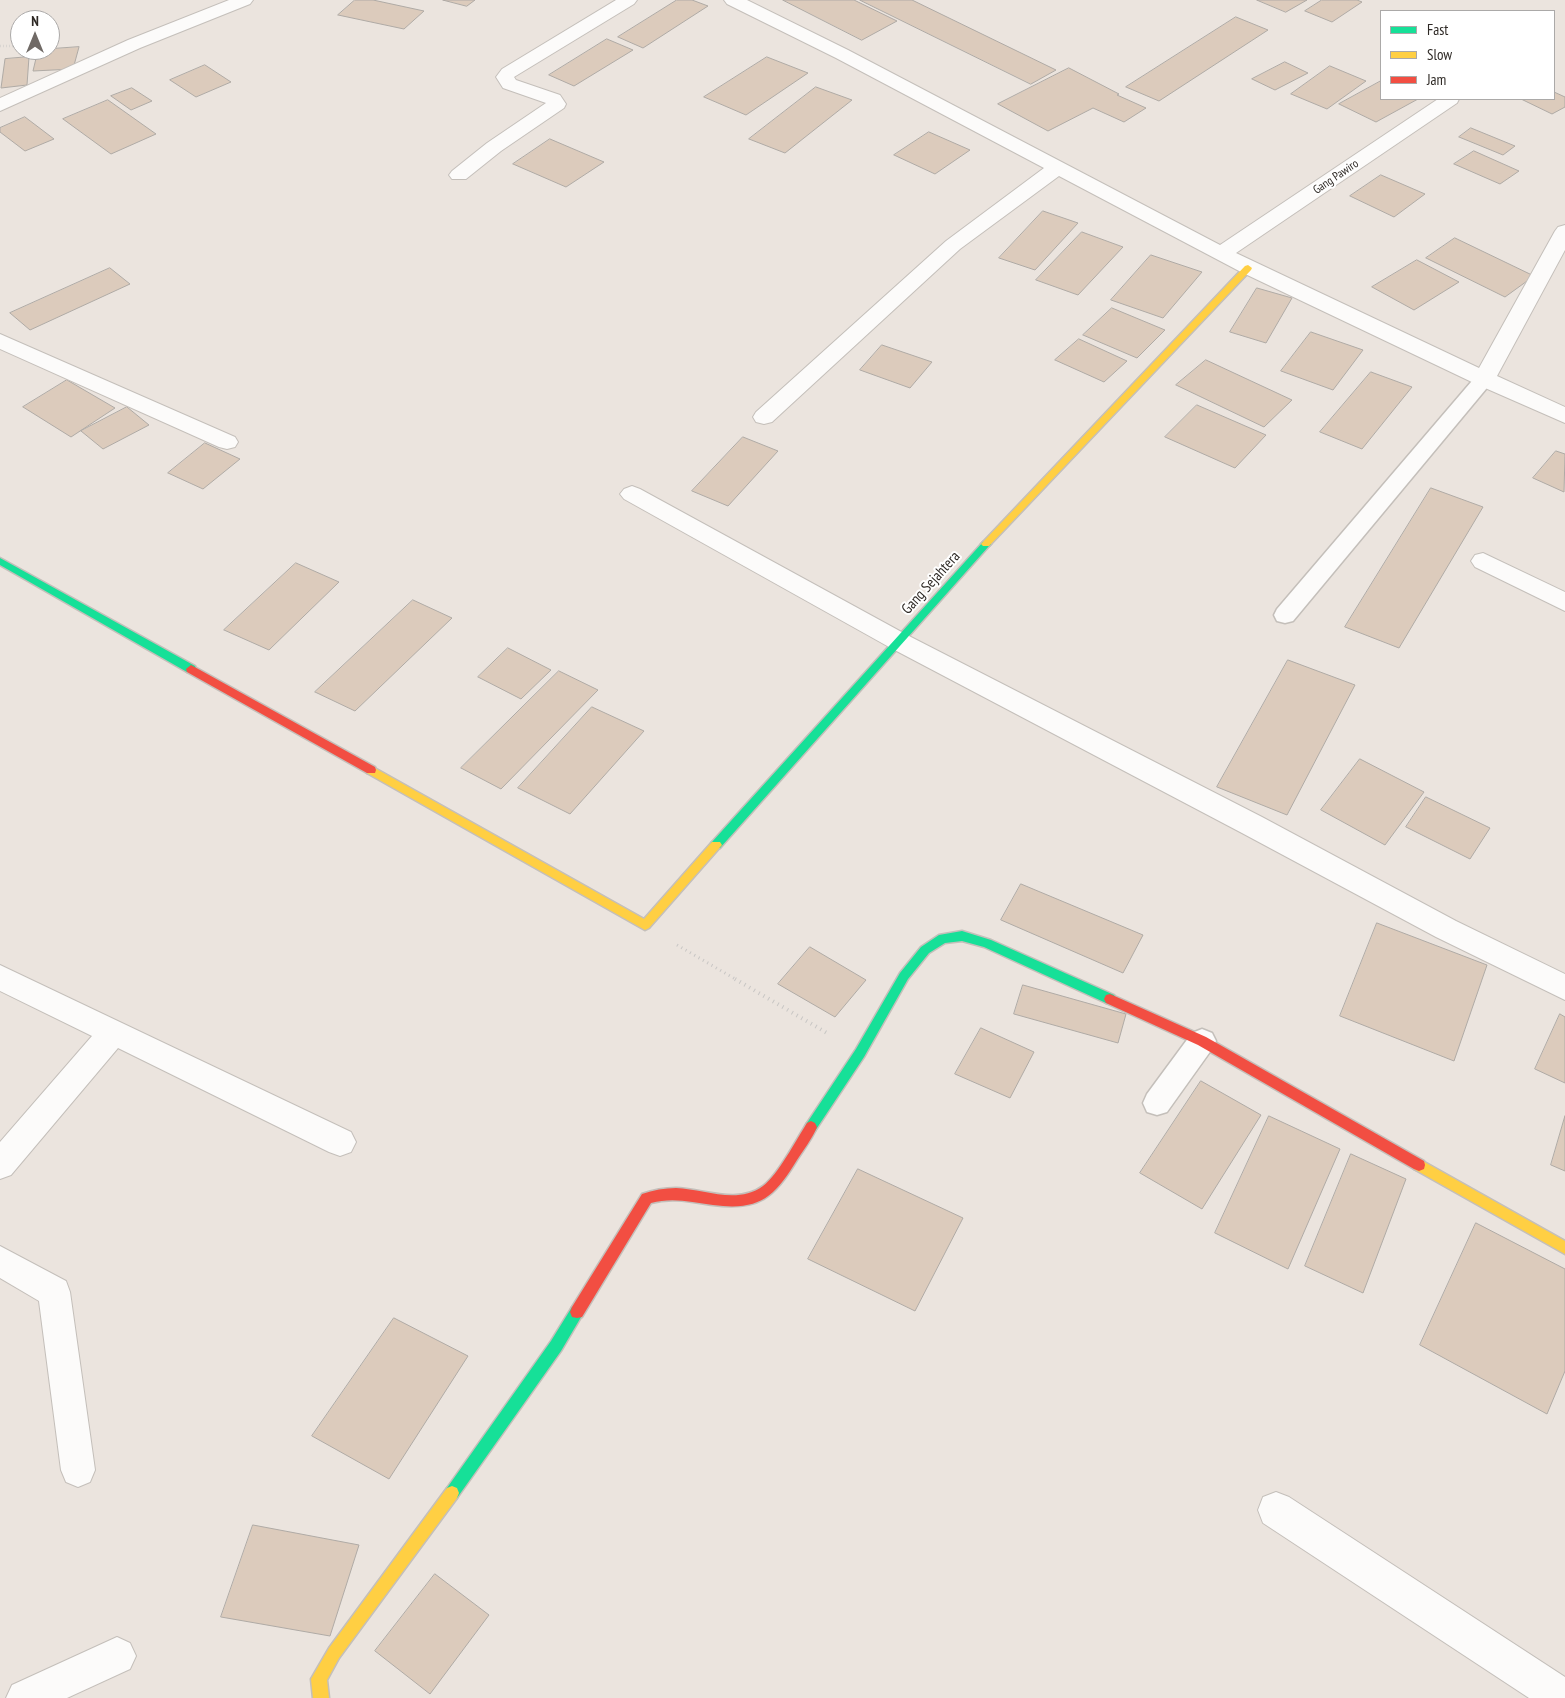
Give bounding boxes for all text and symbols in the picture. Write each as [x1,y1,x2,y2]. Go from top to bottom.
north arrow [10,10,60,60]
legend [1380,10,1555,100]
text: N [31,12,39,30]
text: Fast [1427,20,1448,39]
text: Slow [1427,45,1452,64]
text: Jam [1427,70,1446,89]
street label: Gang Pawiro [1311,157,1361,197]
street label: Gang Sejahtera [898,548,964,618]

